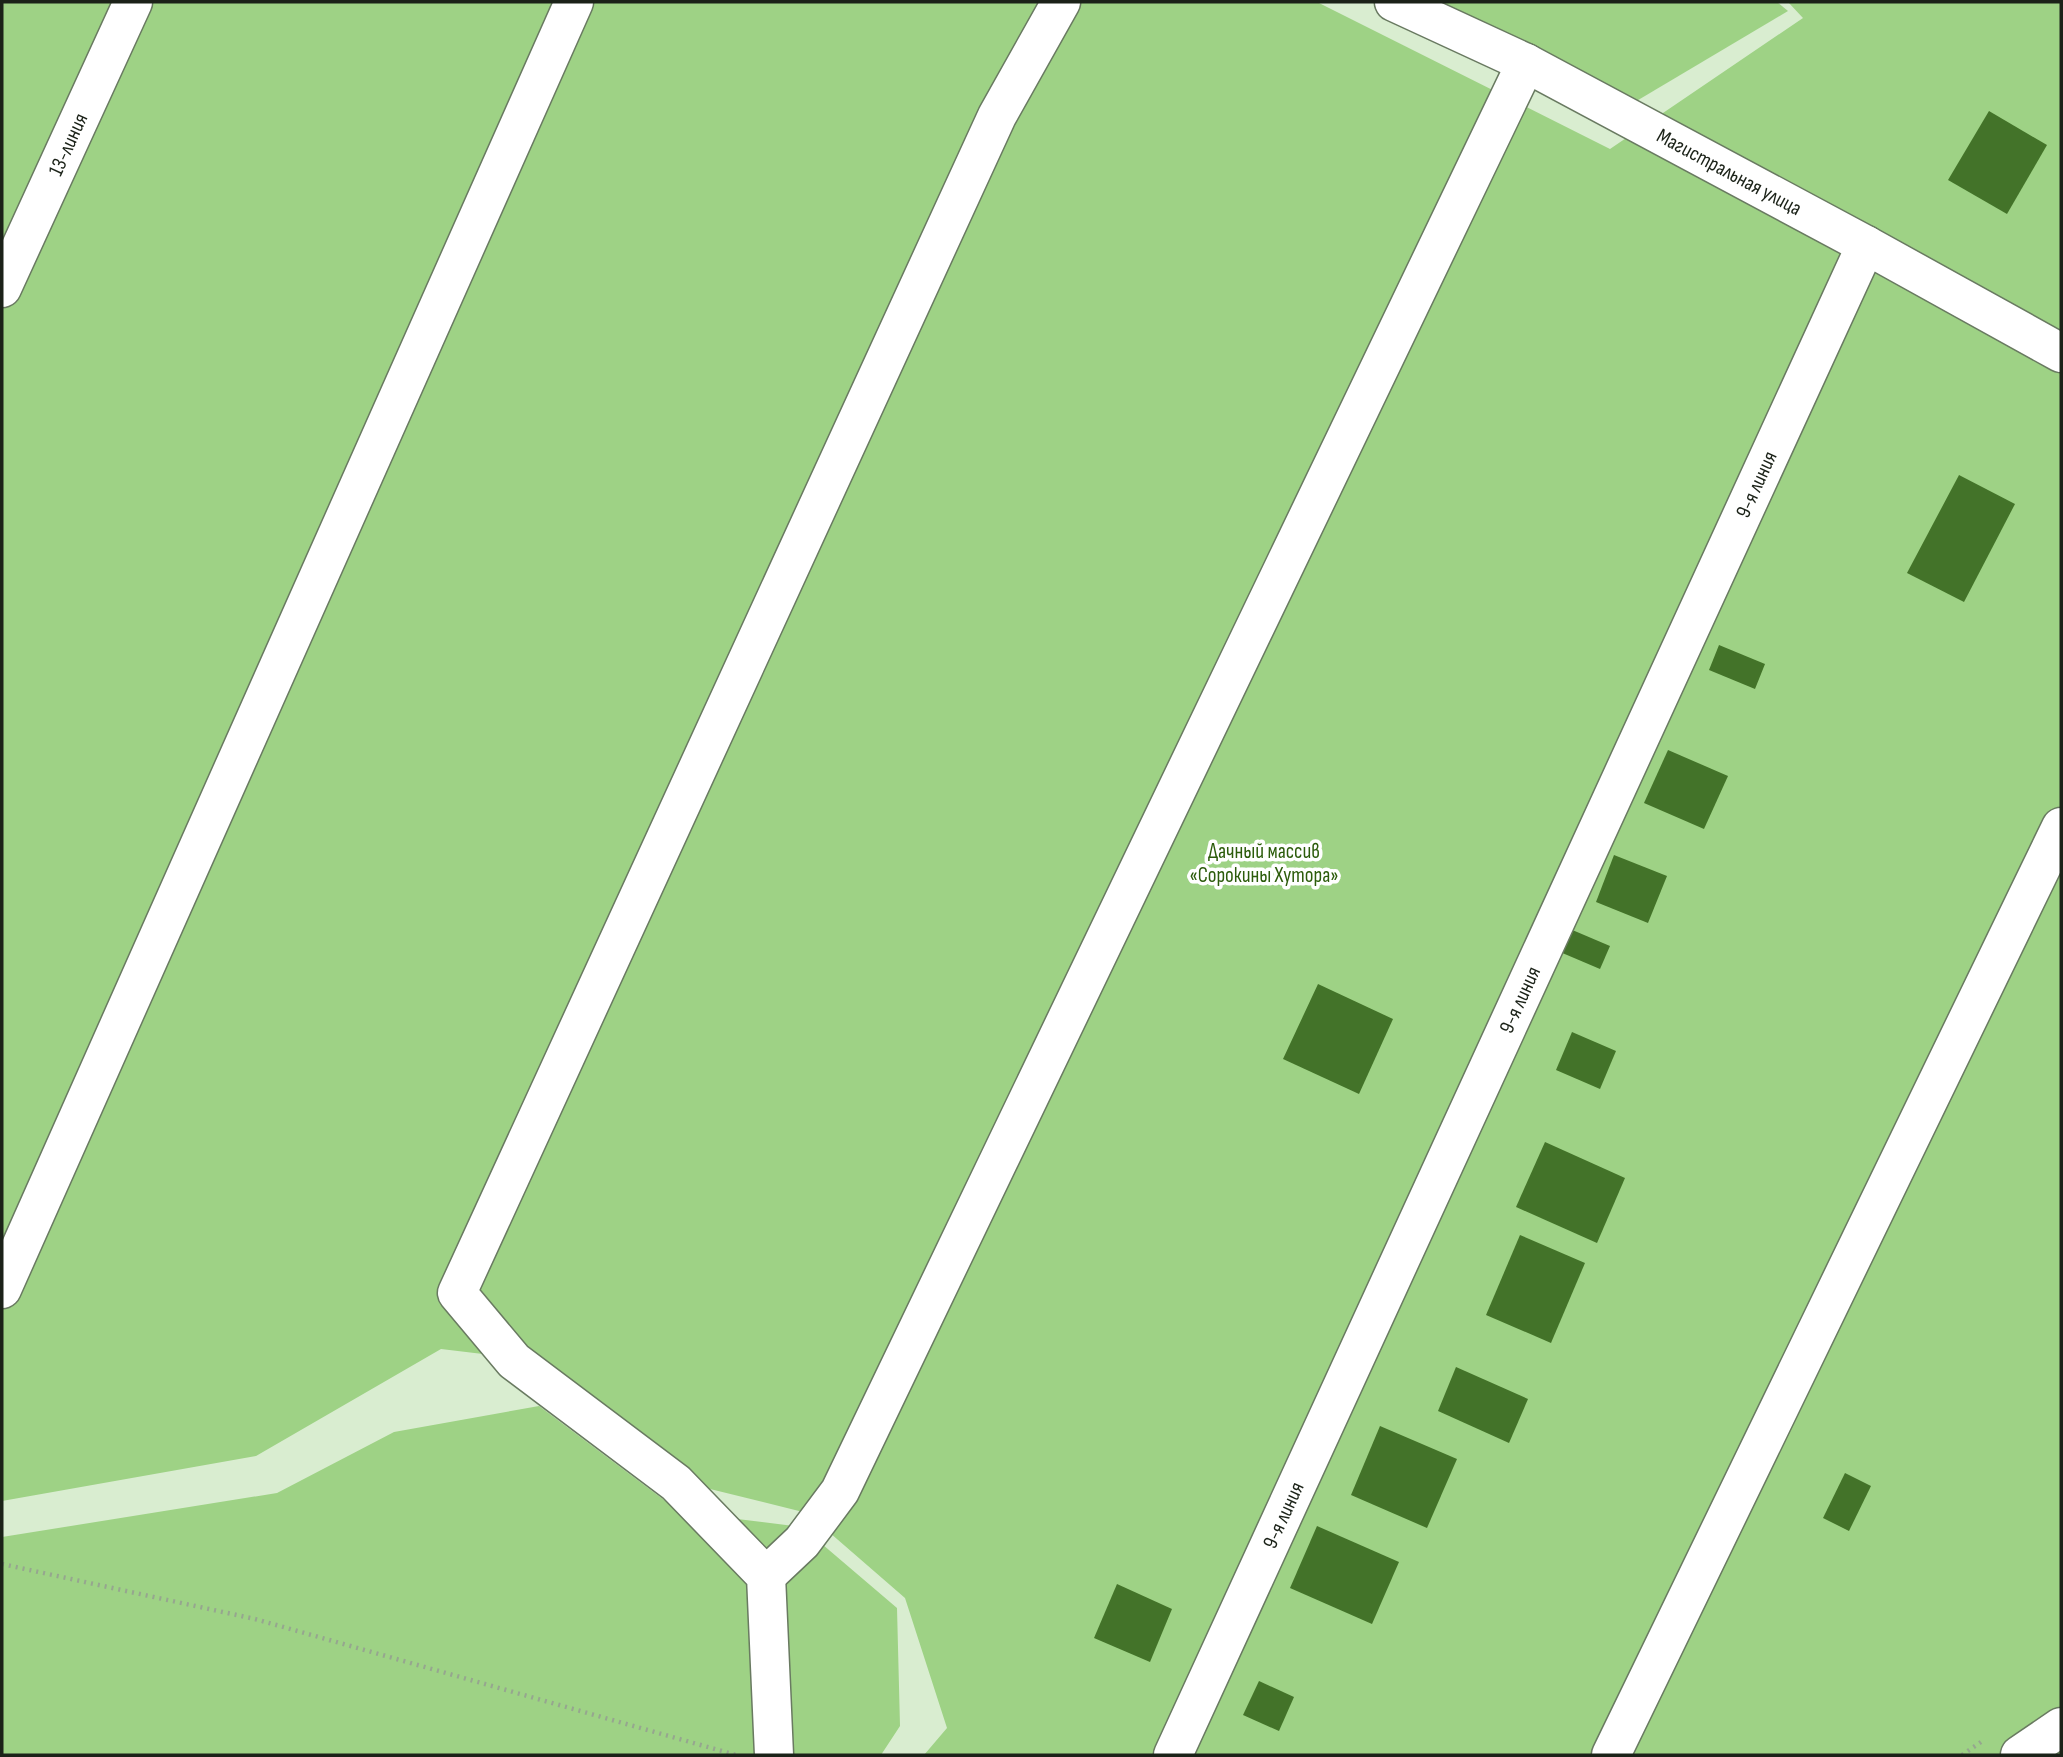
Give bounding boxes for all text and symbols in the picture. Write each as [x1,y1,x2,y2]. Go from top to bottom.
street label: 13-линия [43,109,93,179]
street label: Магистральная улица [1653,123,1806,221]
street label: 9-я линия [1730,447,1782,522]
park label: Дачный массив «Сорокины Хутора» [1189,839,1339,888]
street label: 9-я линия [1494,962,1546,1037]
street label: 9-я линия [1257,1478,1309,1552]

